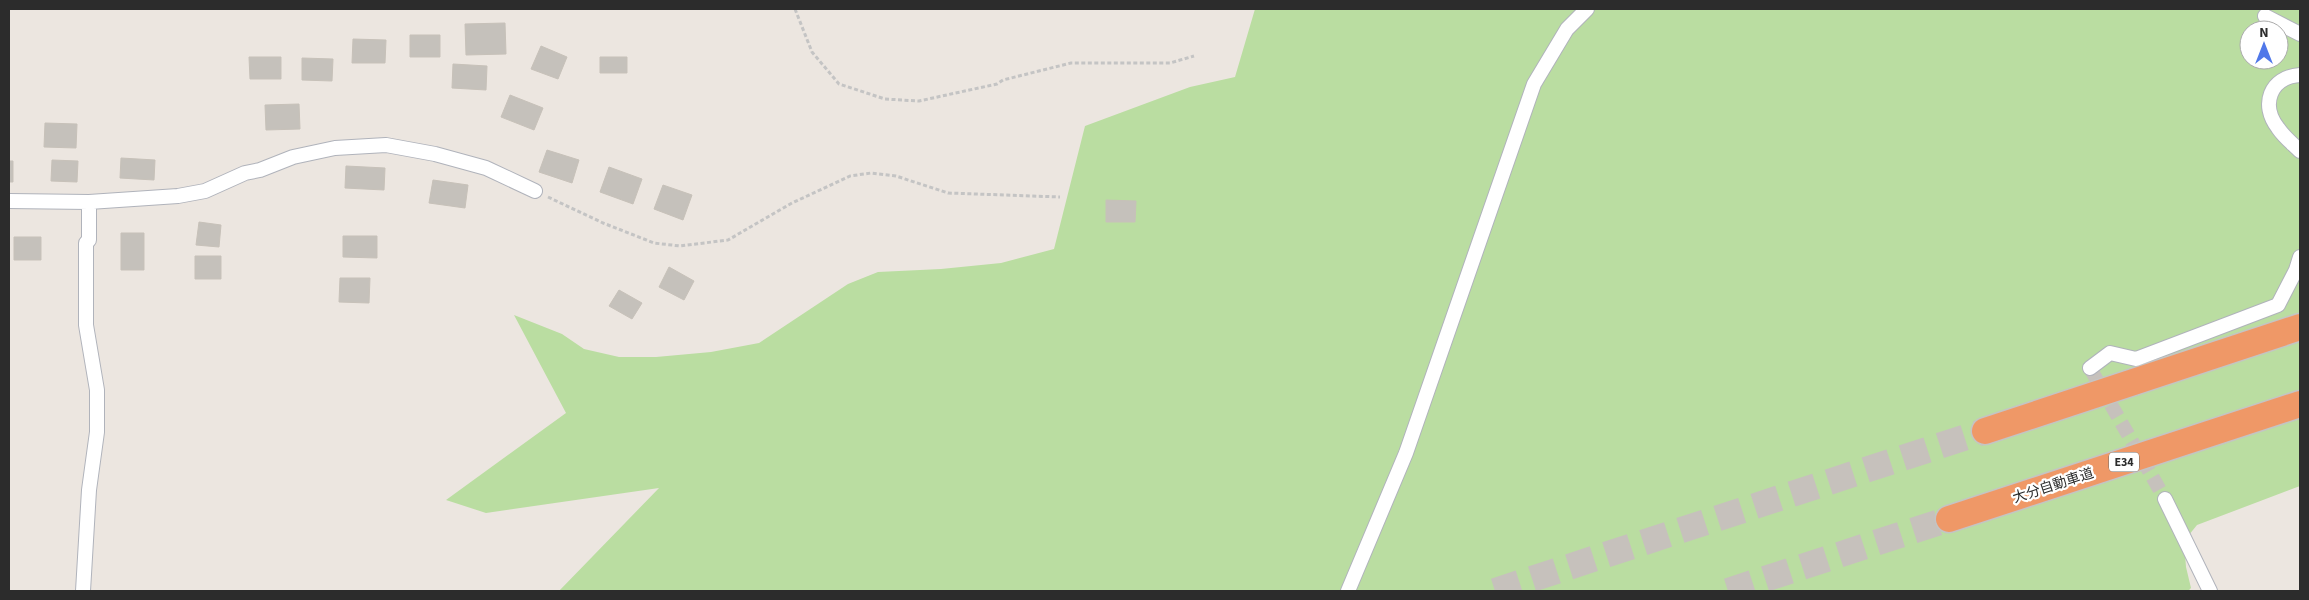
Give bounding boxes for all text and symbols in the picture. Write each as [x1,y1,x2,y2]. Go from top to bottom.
north arrow [2239,20,2289,70]
text: N [2259,23,2269,43]
road number: E34 [2109,452,2139,472]
street label: 大分自動車道 [2010,463,2096,508]

